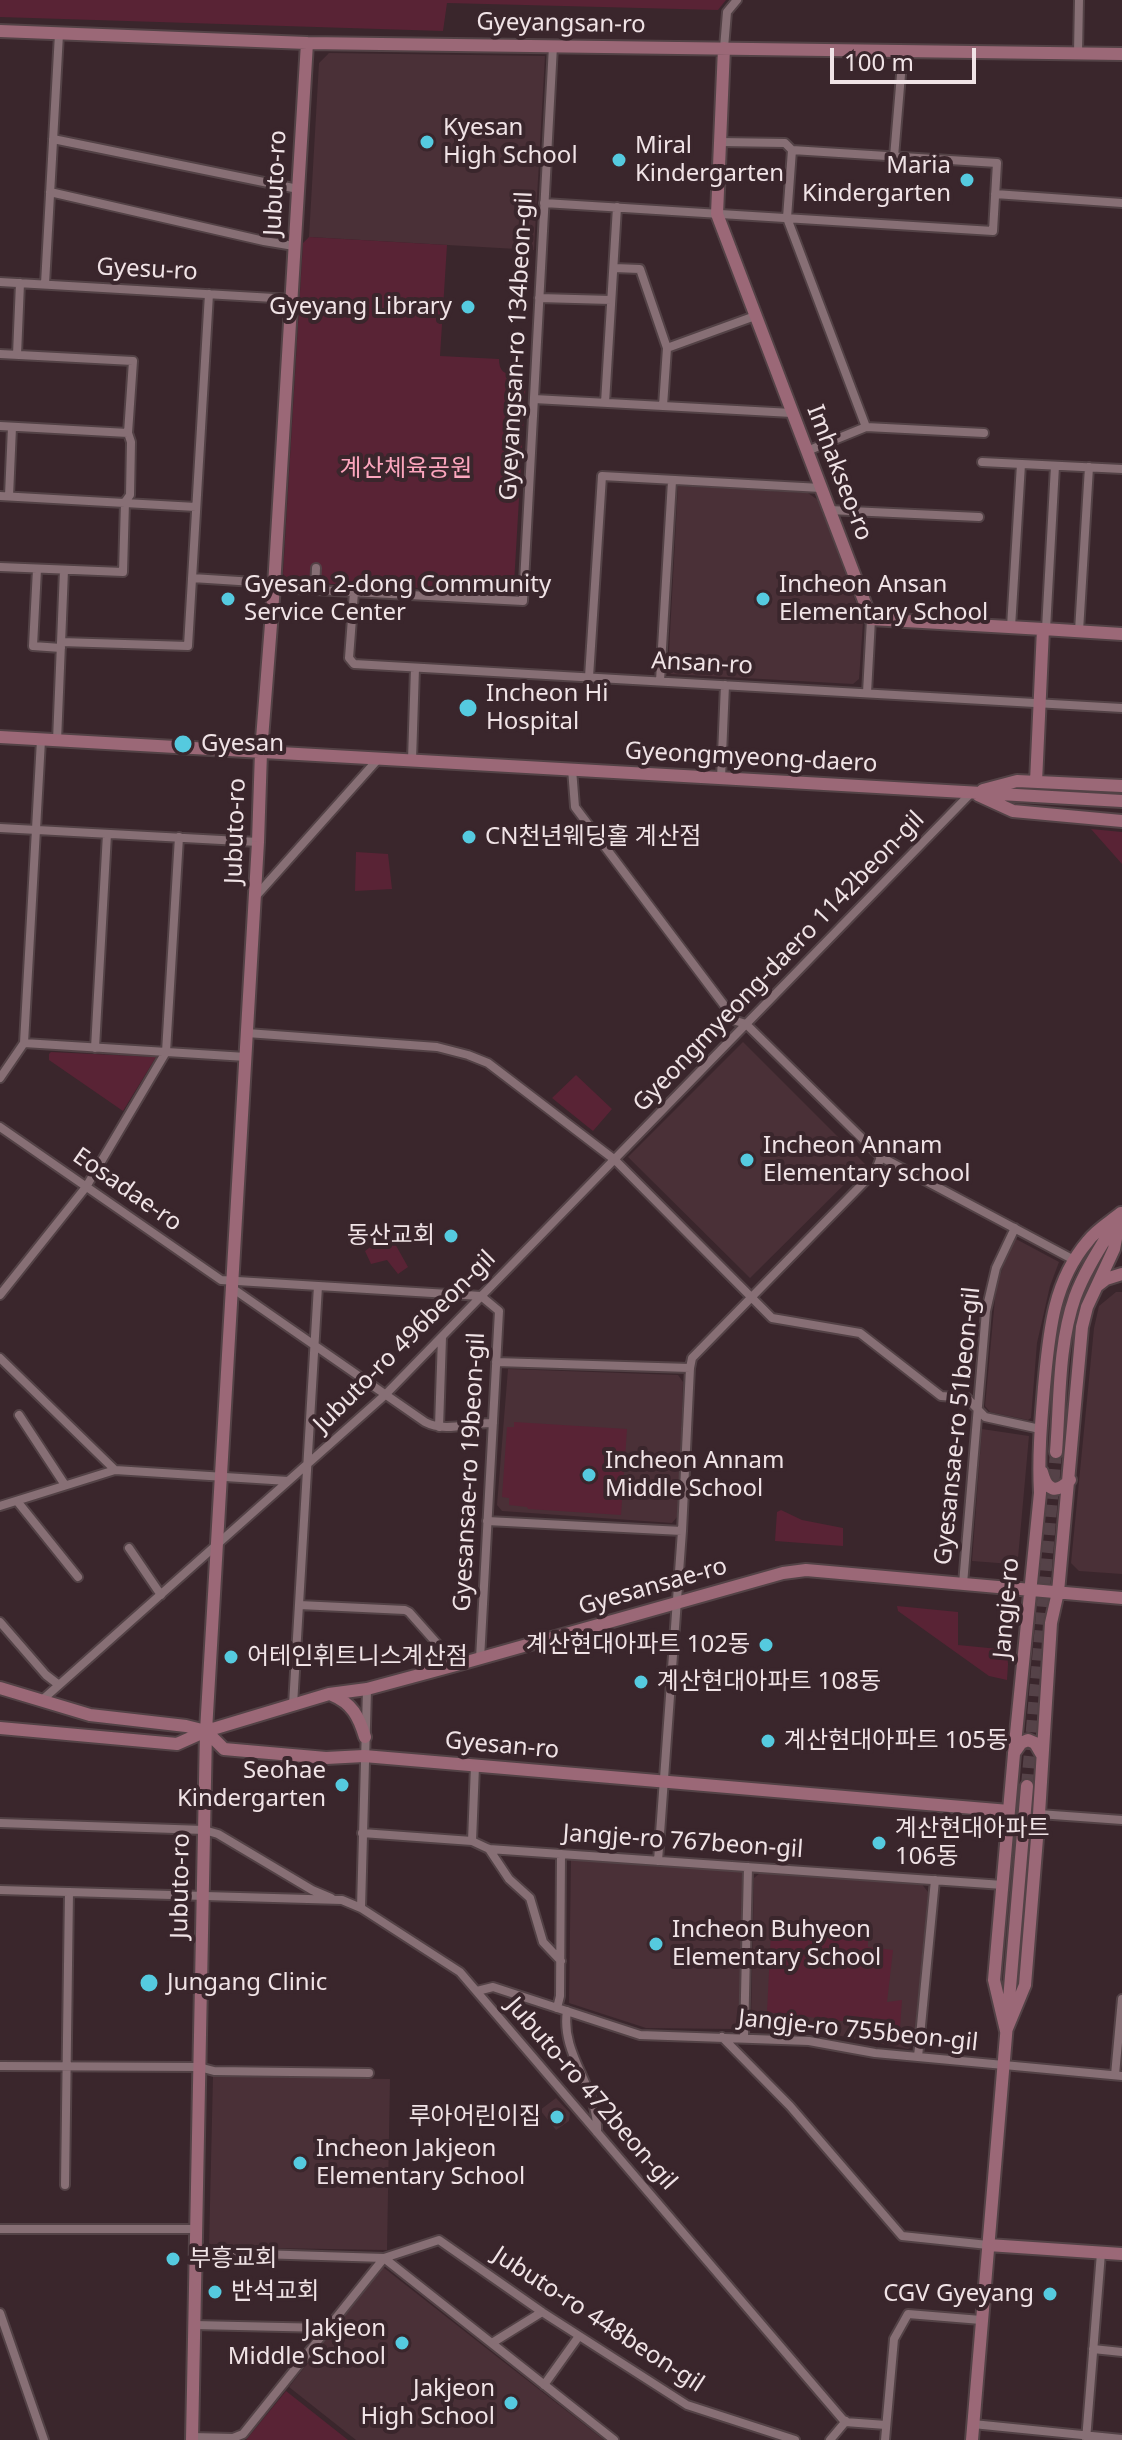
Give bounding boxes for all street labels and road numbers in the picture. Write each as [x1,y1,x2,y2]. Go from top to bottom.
street label: Gyeyangsan-ro [476,8,646,40]
street label: Jubuto-ro [259,129,293,237]
street label: Gyeyangsan-ro 134beon-gil [495,191,539,501]
street label: Gyesu-ro [96,253,198,287]
street label: Imhakseo-ro [800,401,878,545]
street label: Ansan-ro [650,647,754,681]
street label: Gyeongmyeong-daero [624,737,878,779]
street label: Jubuto-ro [220,778,252,884]
street label: Gyeongmyeong-daero 1142beon-gil [627,806,931,1118]
street label: Eosadae-ro [67,1142,187,1238]
street label: Jubuto-ro 496beon-gil [308,1245,502,1439]
street label: Gyesansae-ro 51beon-gil [929,1286,987,1566]
street label: Gyesansae-ro 19beon-gil [448,1332,492,1612]
street label: Gyesansae-ro [575,1552,731,1622]
street label: Jangje-ro [988,1556,1026,1660]
street label: Gyesan-ro [444,1727,560,1765]
street label: Jangje-ro 767beon-gil [562,1819,804,1865]
street label: Jubuto-ro [166,1833,196,1939]
street label: Jubuto-ro 472beon-gil [500,1992,682,2196]
street label: Jangje-ro 755beon-gil [737,2004,979,2058]
street label: Jubuto-ro 448beon-gil [487,2241,709,2399]

